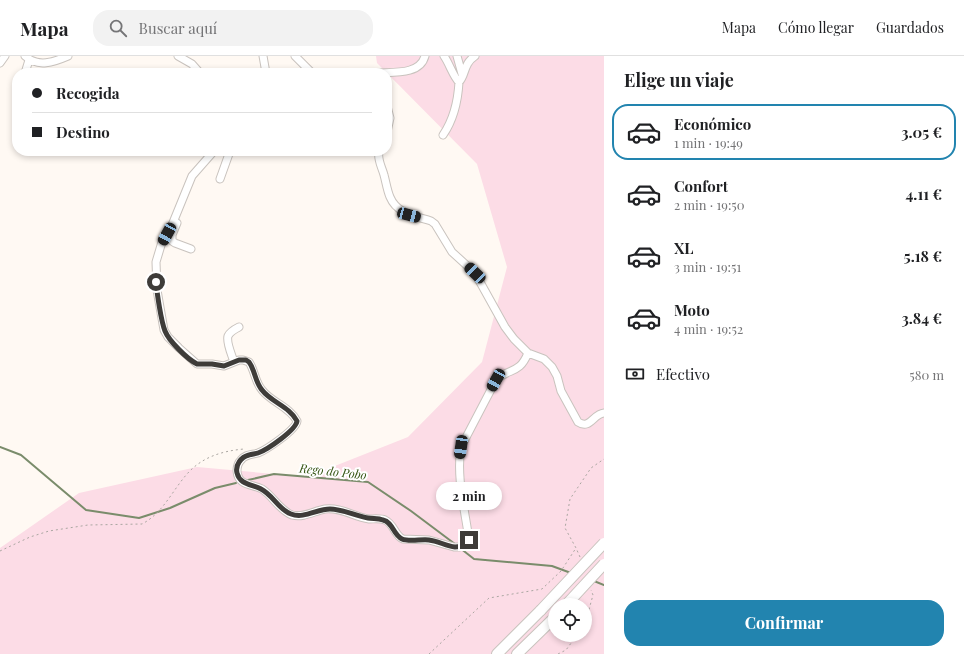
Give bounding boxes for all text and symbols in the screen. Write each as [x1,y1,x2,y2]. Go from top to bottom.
search box [93,10,373,46]
text: Mapa [20,15,69,41]
icon: search [107,17,129,39]
text: Buscar aquí [139,18,217,38]
text: Mapa [722,18,756,37]
text: Cómo llegar [778,18,854,37]
text: Guardados [876,18,944,37]
text: Elige un viaje [624,68,734,92]
text: Recogida [56,83,120,103]
icon: car [626,114,662,150]
text: Económico [674,114,751,134]
text: Destino [56,122,110,142]
text: 3.05 € [901,122,942,142]
text: 1 min · 19:49 [674,134,743,151]
icon: car [626,176,662,212]
text: Confort [674,176,728,196]
text: 4.11 € [905,184,942,204]
text: 2 min · 19:50 [674,196,745,213]
car [396,206,422,224]
car [156,221,178,247]
icon: car [626,238,662,274]
text: XL [674,238,694,258]
text: 5.18 € [904,246,942,266]
text: 3 min · 19:51 [674,258,741,275]
car [462,260,488,286]
route start [147,273,165,291]
icon: car [626,300,662,336]
text: Moto [674,300,710,320]
text: 3.84 € [901,308,942,328]
text: 4 min · 19:52 [674,320,743,337]
icon: cash [624,363,646,385]
text: Efectivo [656,364,710,384]
text: 580 m [909,366,944,383]
car [485,367,507,393]
car [453,434,469,460]
water label: Rego do Pobo [298,459,368,482]
callout: 2 min [436,482,502,510]
text: 2 min [452,487,486,504]
route end [460,531,478,549]
map controls [548,598,592,642]
button: locate [548,598,592,642]
button: Confirmar [624,600,944,646]

